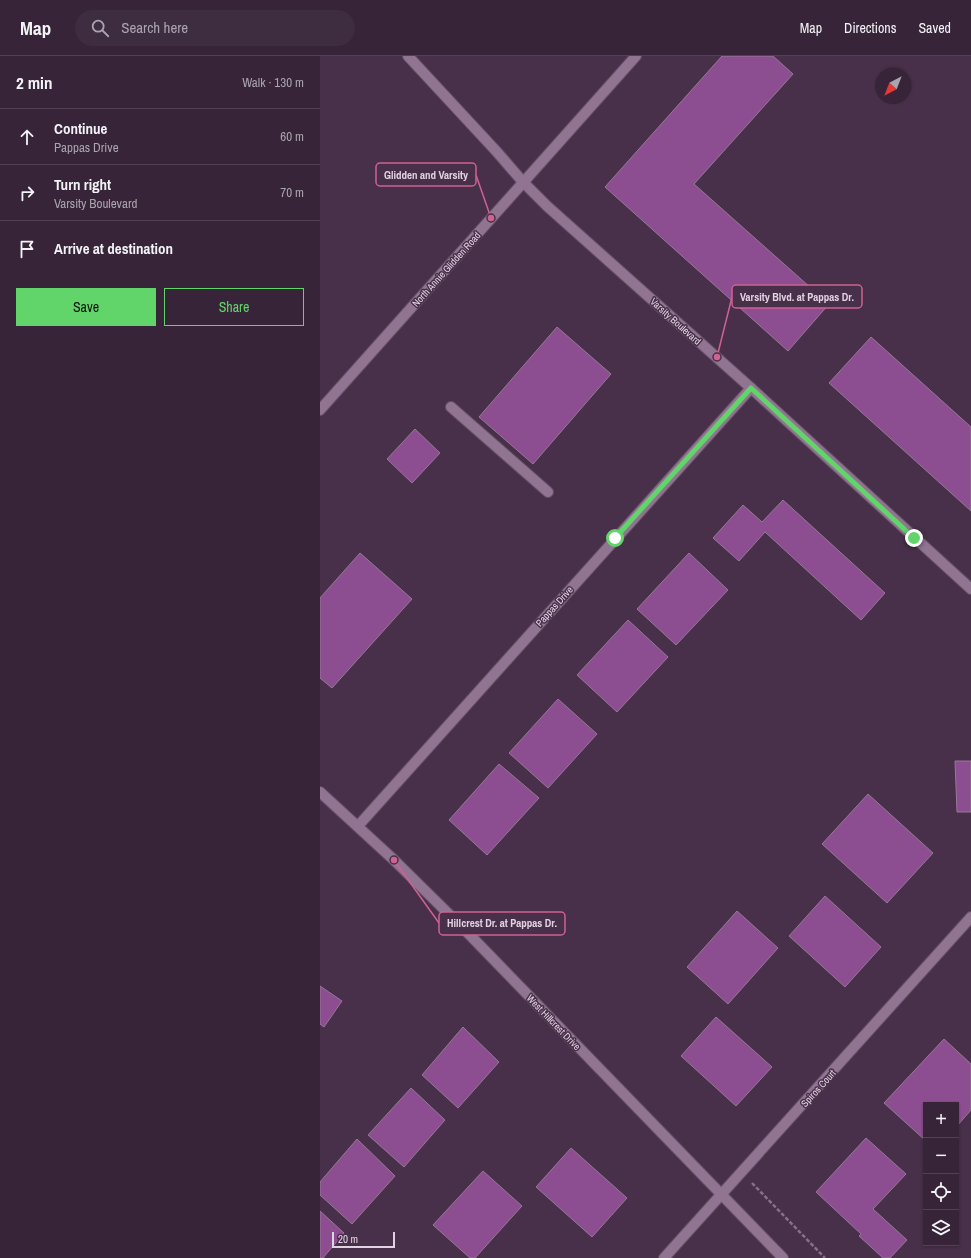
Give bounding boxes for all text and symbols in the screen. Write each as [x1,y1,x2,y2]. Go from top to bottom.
search box [75,10,355,46]
text: Map [20,15,51,41]
icon: search [89,17,111,39]
text: Search here [121,17,188,38]
text: Map [800,19,822,37]
text: Directions [844,19,896,37]
text: Saved [918,19,951,37]
north arrow [875,68,911,104]
text: 2 min [16,71,52,94]
text: Walk · 130 m [242,74,304,91]
text: Continue [54,118,107,139]
icon: ahead [16,126,38,148]
text: 60 m [280,128,304,145]
text: Pappas Drive [54,139,119,156]
callout: Glidden and Varsity [376,163,476,186]
text: Glidden and Varsity [384,168,468,182]
text: Turn right [54,174,111,195]
icon: right [16,182,38,204]
text: 70 m [280,184,304,201]
text: Varsity Boulevard [54,195,137,212]
street label: North Annie Glidden Road [409,229,483,309]
icon: arrive [16,238,38,260]
text: Arrive at destination [54,238,173,259]
callout: Varsity Blvd. at Pappas Dr. [732,285,862,308]
button: Save [16,288,156,326]
button: Share [164,288,304,326]
text: Varsity Blvd. at Pappas Dr. [740,290,854,304]
street label: Varsity Boulevard [647,295,704,348]
route start [606,529,624,547]
route end [905,529,923,547]
street label: Pappas Drive [533,583,576,629]
callout: Hillcrest Dr. at Pappas Dr. [439,912,565,935]
text: Hillcrest Dr. at Pappas Dr. [447,916,557,930]
street label: West Hillcrest Drive [524,992,584,1053]
street label: Spiros Court [798,1066,839,1110]
map controls [923,1102,959,1246]
button: + [923,1102,959,1138]
button: − [923,1138,959,1174]
button: locate [923,1174,959,1210]
button: layers [923,1210,959,1246]
scale bar [332,1230,395,1249]
text: 20 m [338,1232,358,1246]

